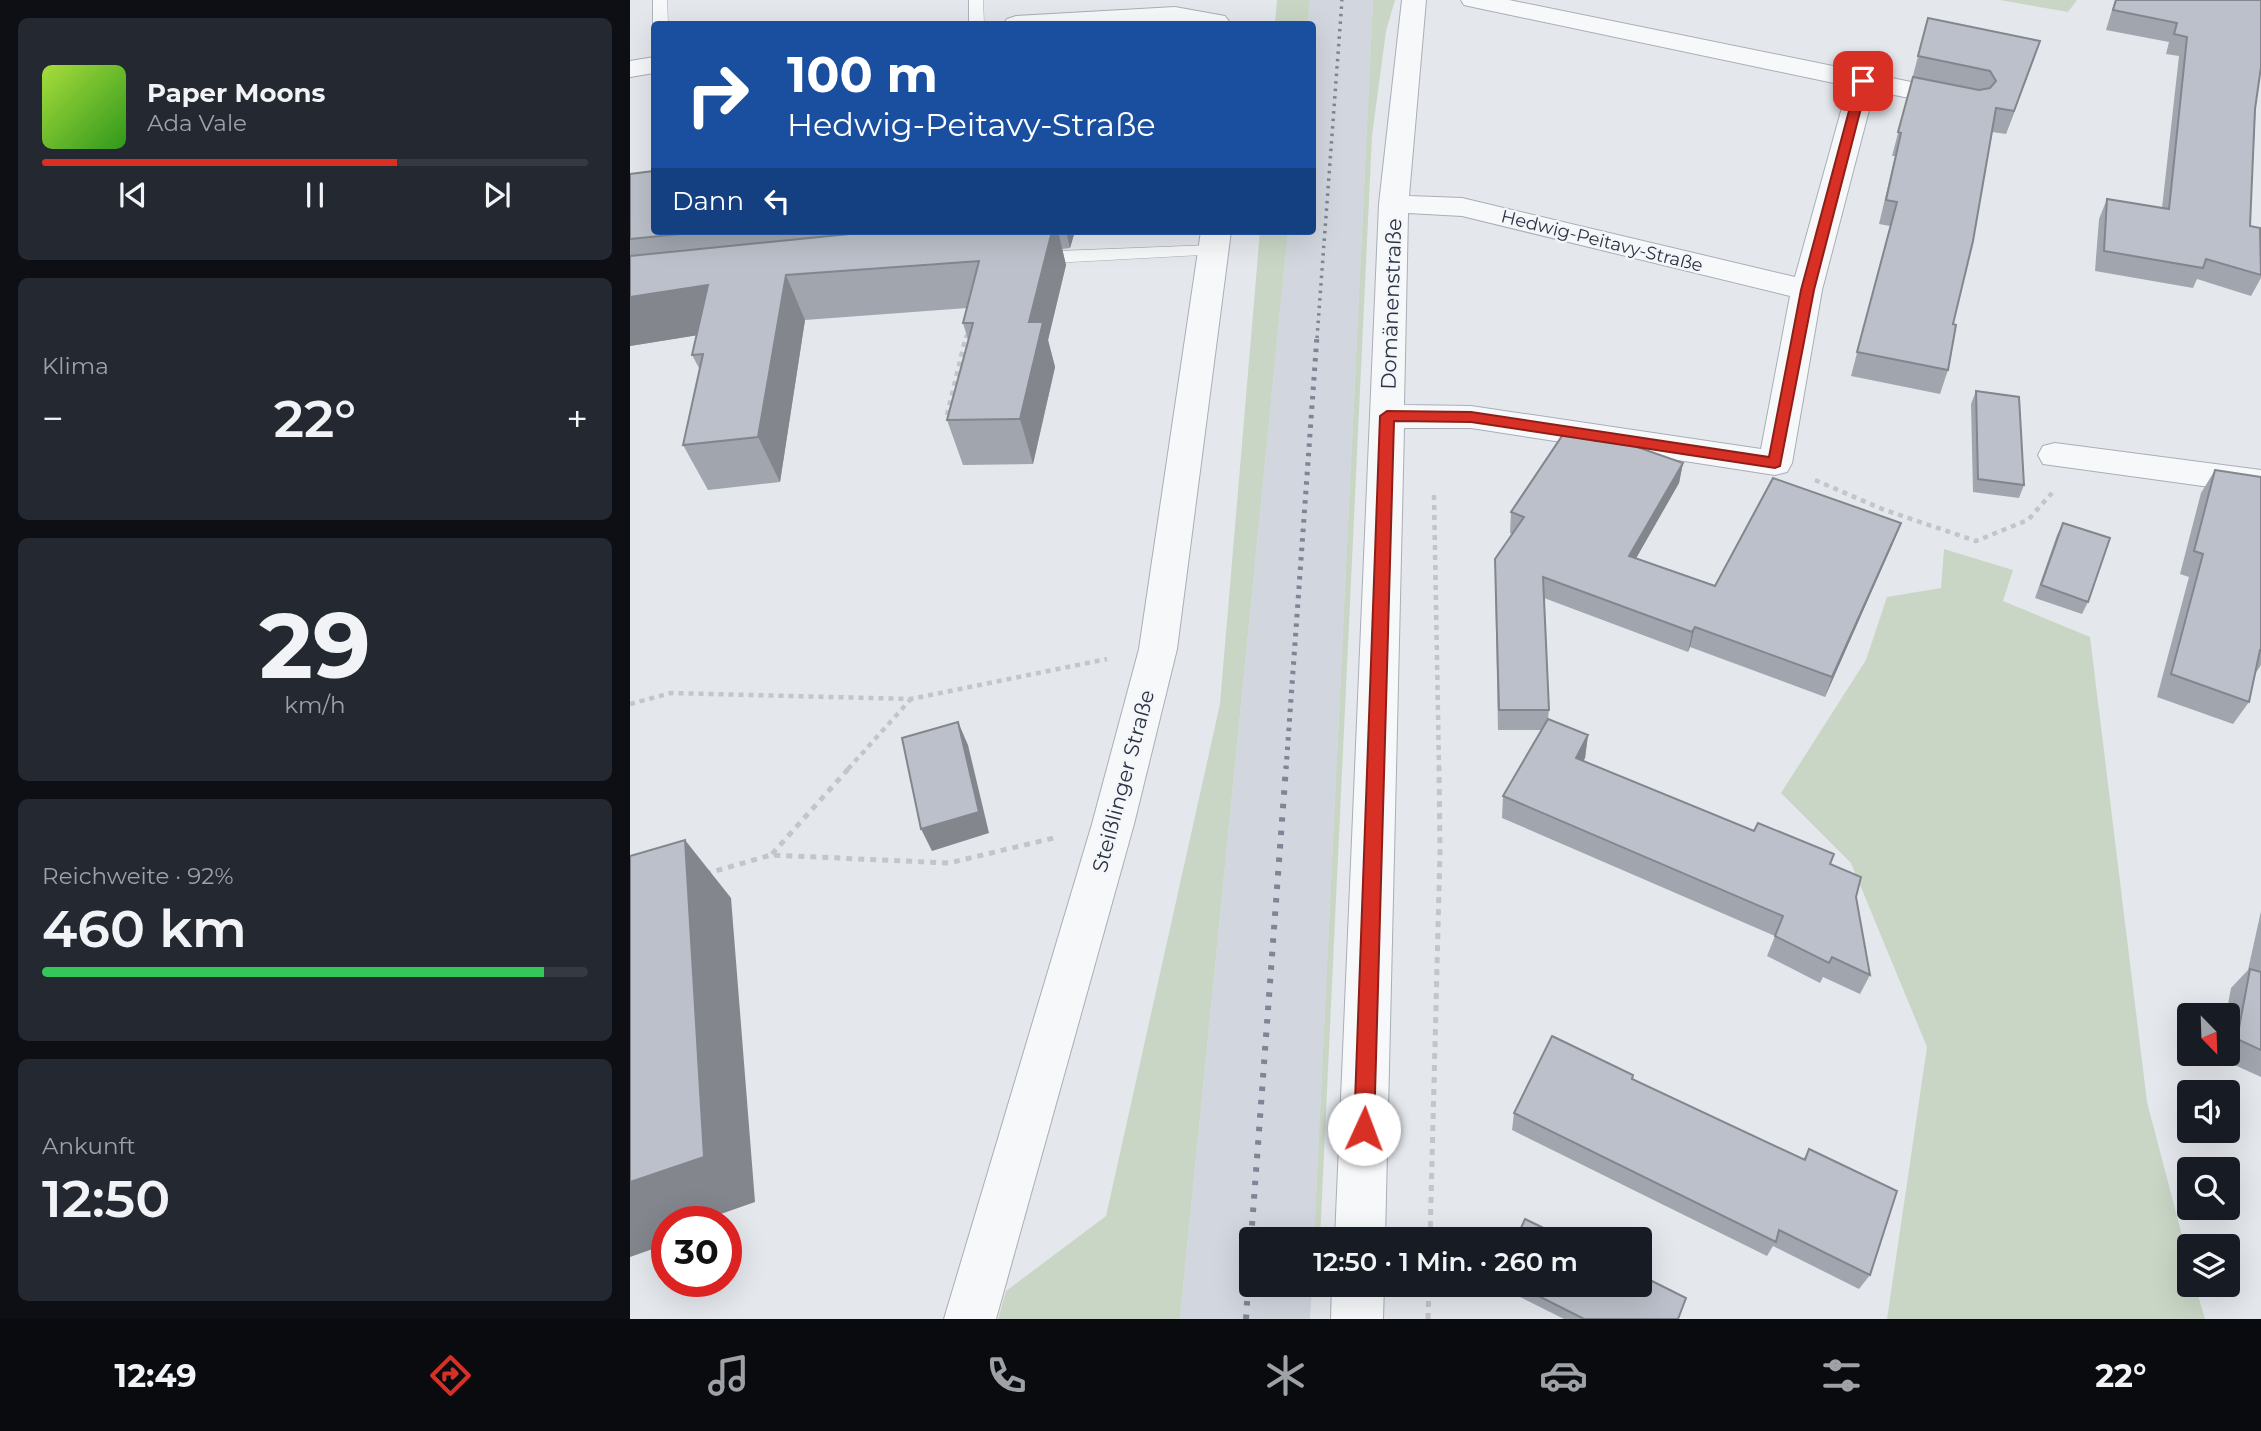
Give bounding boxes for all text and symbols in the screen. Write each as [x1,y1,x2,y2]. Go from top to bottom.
text: 100 m [787,45,938,104]
icon: right [672,49,763,140]
pin [1833,51,1893,111]
icon: arrive [1844,62,1882,100]
text: Paper Moons [147,77,325,109]
text: Hedwig-Peitavy-Straße [787,105,1156,144]
text: Ada Vale [147,109,247,137]
icon: previous [114,176,152,214]
icon: pause [296,176,334,214]
icon: next [478,176,516,214]
icon: left [758,182,796,220]
text: Dann [672,185,744,217]
street label: Hedwig-Peitavy-Straße [1499,205,1705,277]
street label: Domänenstraße [1376,218,1406,390]
text: Klima [42,352,109,380]
text: 22° [274,387,356,450]
text: − [42,395,64,442]
text: + [566,395,588,442]
text: 29 [259,590,371,701]
street label: Steißlinger Straße [1087,687,1159,875]
text: km/h [284,691,346,719]
text: Reichweite · 92% [42,862,234,890]
text: 460 km [42,897,247,960]
north arrow [2177,1003,2240,1066]
map controls [2177,1003,2240,1297]
button: sound [2177,1080,2240,1143]
position arrow [1327,1092,1401,1166]
text: Ankunft [42,1132,136,1160]
button: search [2177,1157,2240,1220]
text: 12:50 [42,1167,170,1230]
speed limit sign: 30 [651,1206,742,1297]
button: layers [2177,1234,2240,1297]
text: 12:50 · 1 Min. · 260 m [1313,1246,1578,1278]
icon: directions [426,1351,475,1400]
icon: music [704,1351,753,1400]
icon: phone [982,1351,1031,1400]
icon: climate [1261,1351,1310,1400]
icon: car [1539,1351,1588,1400]
icon: filters [1817,1351,1866,1400]
text: 12:49 [115,1356,197,1395]
text: 22° [2095,1356,2146,1395]

